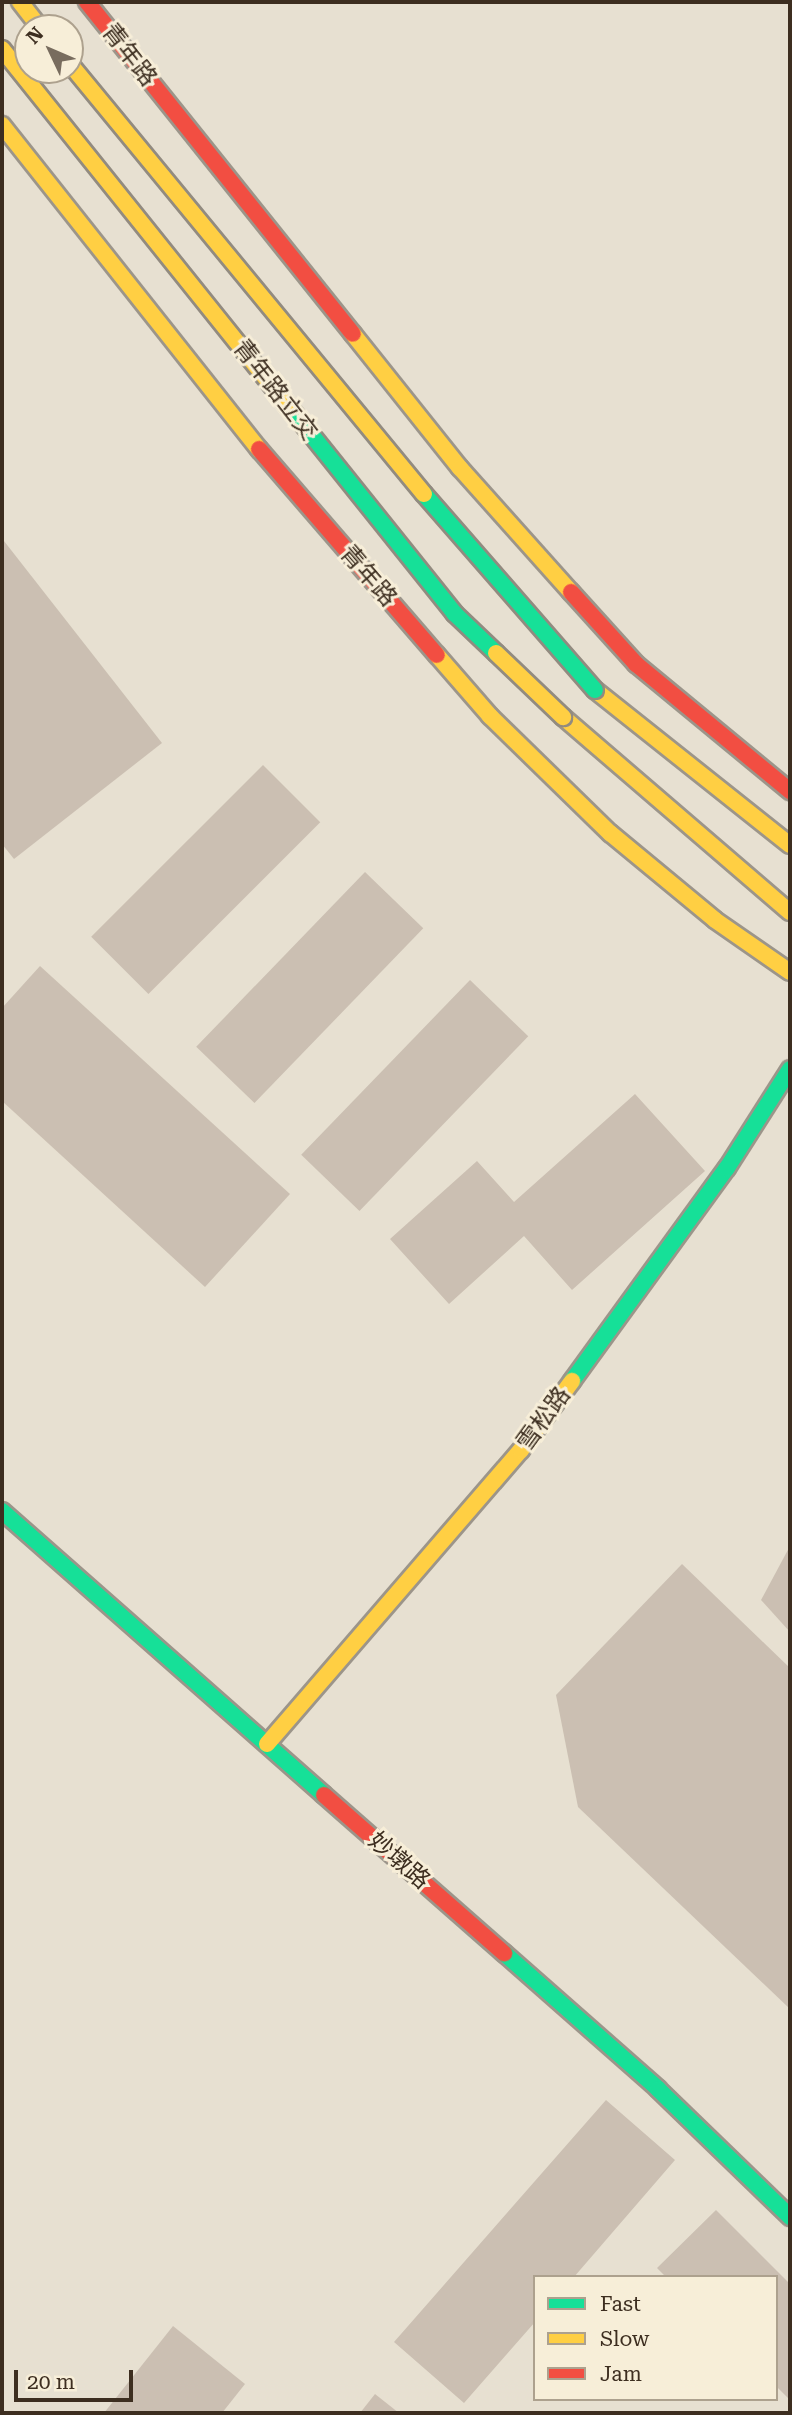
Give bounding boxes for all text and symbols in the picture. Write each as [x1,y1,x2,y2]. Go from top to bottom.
north arrow [14,14,84,84]
street label: 青年路 [95,18,163,92]
text: N [22,22,48,49]
street label: 青年路立交 [227,334,323,446]
street label: 青年路 [334,539,402,613]
street label: 雪松路 [511,1381,577,1457]
street label: 妙墩路 [362,1827,436,1895]
legend [533,2275,778,2401]
text: Fast [600,2292,641,2316]
text: Slow [600,2327,649,2351]
scale bar [18,2356,136,2400]
text: Jam [600,2362,642,2386]
text: 20 m [27,2370,75,2394]

